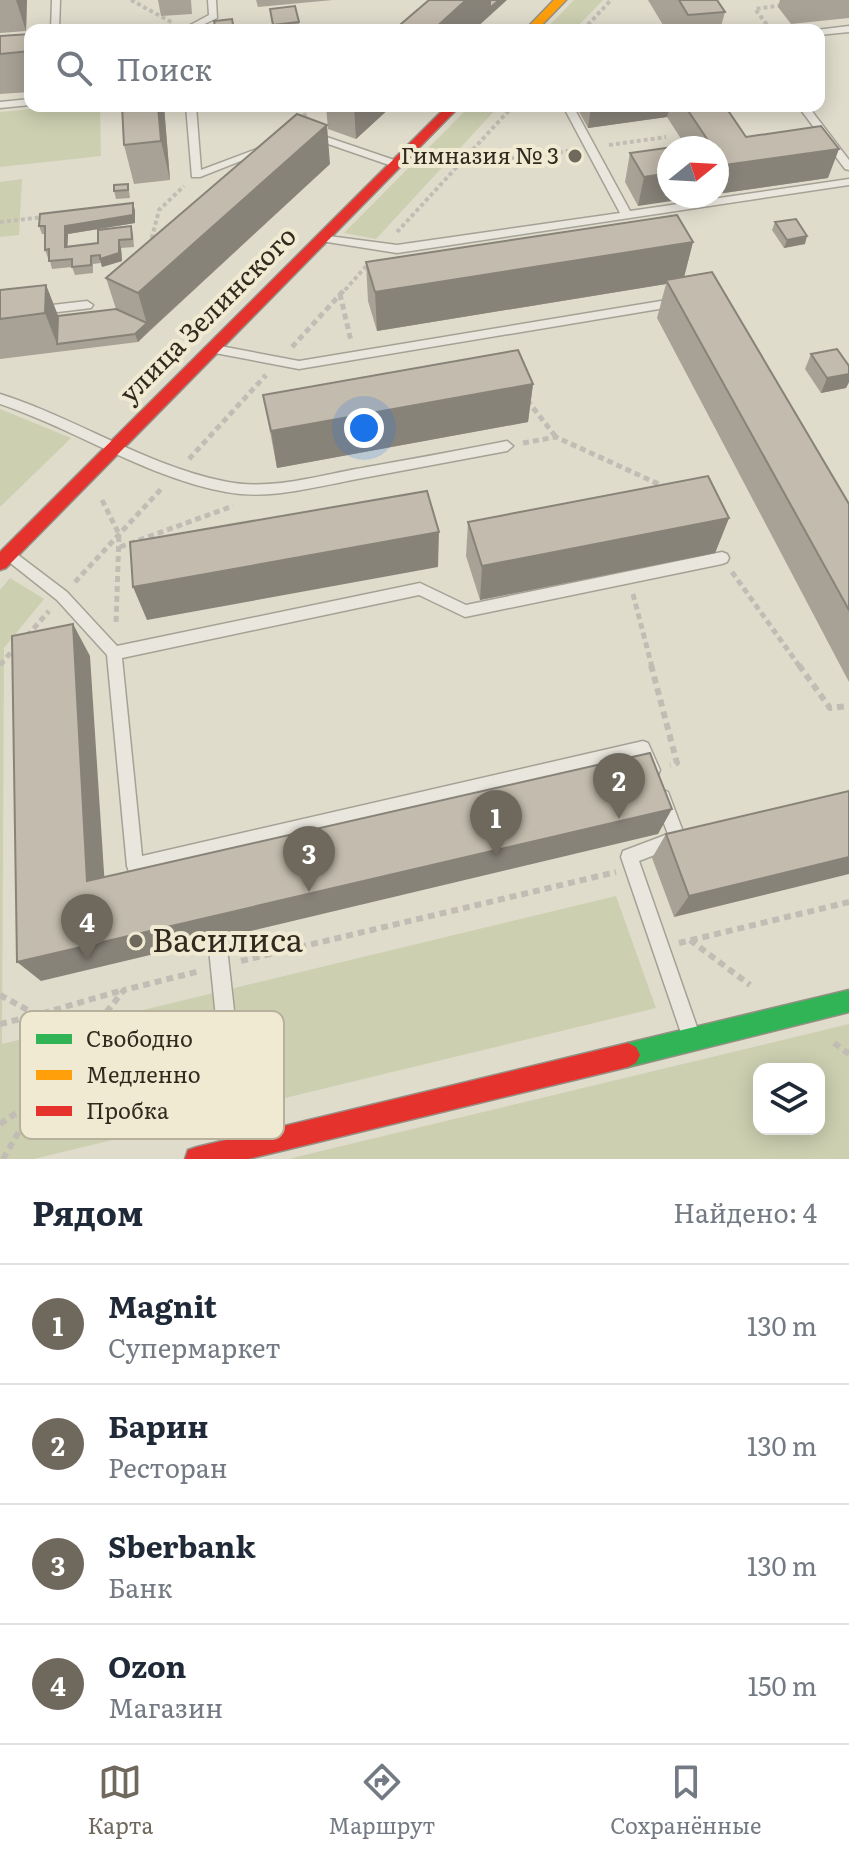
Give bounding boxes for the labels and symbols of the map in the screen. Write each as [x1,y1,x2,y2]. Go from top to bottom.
north arrow [657,136,729,208]
place label: Гимназия № 3 [401,138,559,171]
marker: Гимназия № 3 [566,147,584,165]
street label: улица Зелинского [109,216,304,411]
your location [344,408,384,448]
pin: 2 [593,753,645,819]
pin: 1 [470,790,522,856]
pin: 3 [283,826,335,892]
pin: 4 [61,894,113,960]
place label: Василиса [152,914,304,962]
marker: Василиса [127,932,145,950]
legend [20,1011,284,1139]
text: Свободно [86,1021,193,1054]
text: Медленно [86,1057,201,1090]
text: Пробка [86,1093,169,1126]

